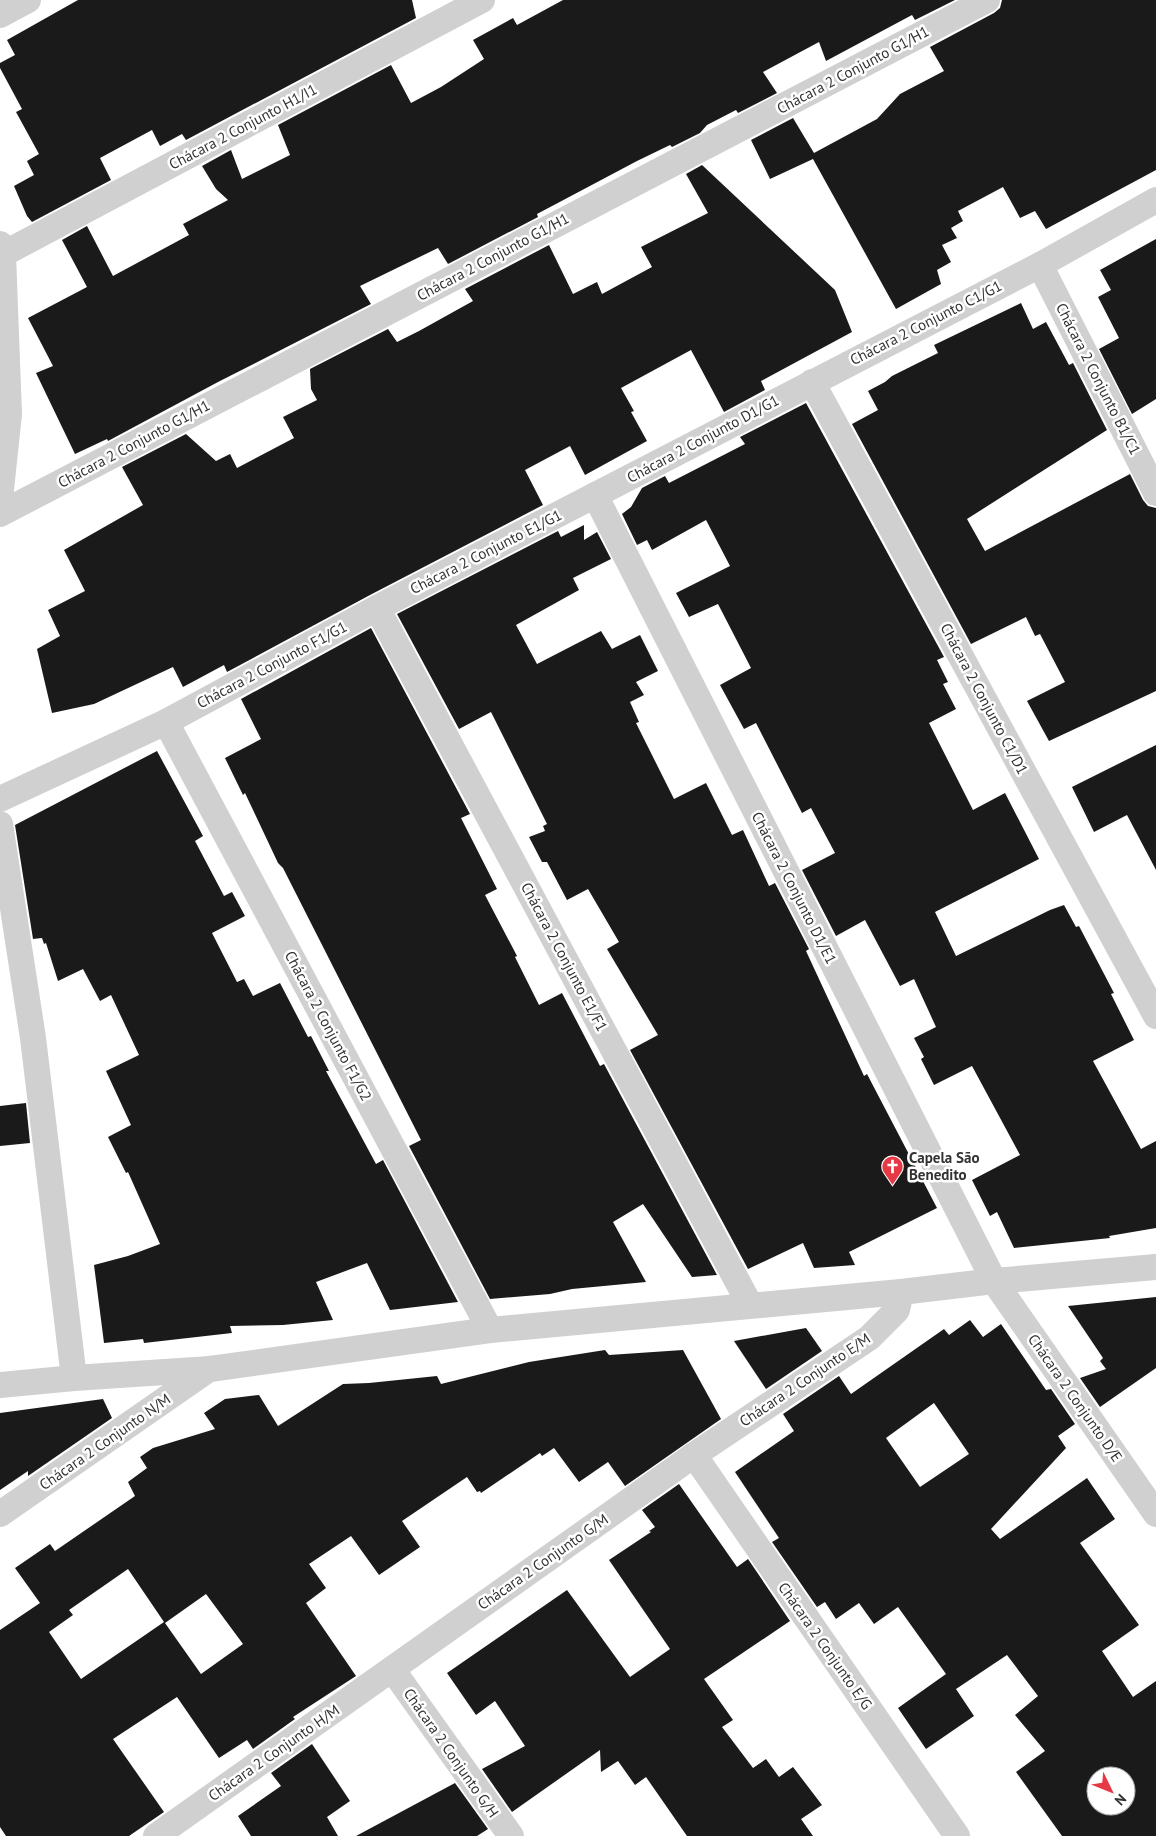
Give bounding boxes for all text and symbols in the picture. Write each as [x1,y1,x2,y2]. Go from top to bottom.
street label: Chácara 2 Conjunto G1/H1 [773,21,932,118]
street label: Chácara 2 Conjunto H1/I1 [166,79,320,174]
street label: Chácara 2 Conjunto G1/H1 [413,208,572,305]
street label: Chácara 2 Conjunto C1/G1 [847,276,1005,369]
street label: Chácara 2 Conjunto B1/C1 [1052,300,1145,458]
street label: Chácara 2 Conjunto D1/G1 [624,390,782,487]
street label: Chácara 2 Conjunto G1/H1 [54,395,213,492]
street label: Chácara 2 Conjunto E1/G1 [407,505,565,598]
street label: Chácara 2 Conjunto F1/G1 [193,617,350,712]
street label: Chácara 2 Conjunto C1/D1 [936,620,1032,778]
street label: Chácara 2 Conjunto D1/E1 [748,809,841,967]
street label: Chácara 2 Conjunto E1/F1 [517,879,612,1035]
street label: Chácara 2 Conjunto F1/G2 [281,947,376,1104]
place label: Capela São Benedito [909,1148,979,1184]
church icon: Capela São Benedito [881,1155,905,1186]
street label: Chácara 2 Conjunto E/M [736,1329,874,1430]
street label: Chácara 2 Conjunto D/E [1024,1330,1127,1465]
street label: Chácara 2 Conjunto N/M [35,1389,174,1494]
street label: Chácara 2 Conjunto G/M [474,1509,612,1614]
street label: Chácara 2 Conjunto E/G [774,1578,877,1713]
street label: Chácara 2 Conjunto G/H [400,1684,503,1821]
street label: Chácara 2 Conjunto H/M [204,1700,343,1805]
north arrow [1086,1766,1136,1816]
text: N [1111,1790,1130,1809]

